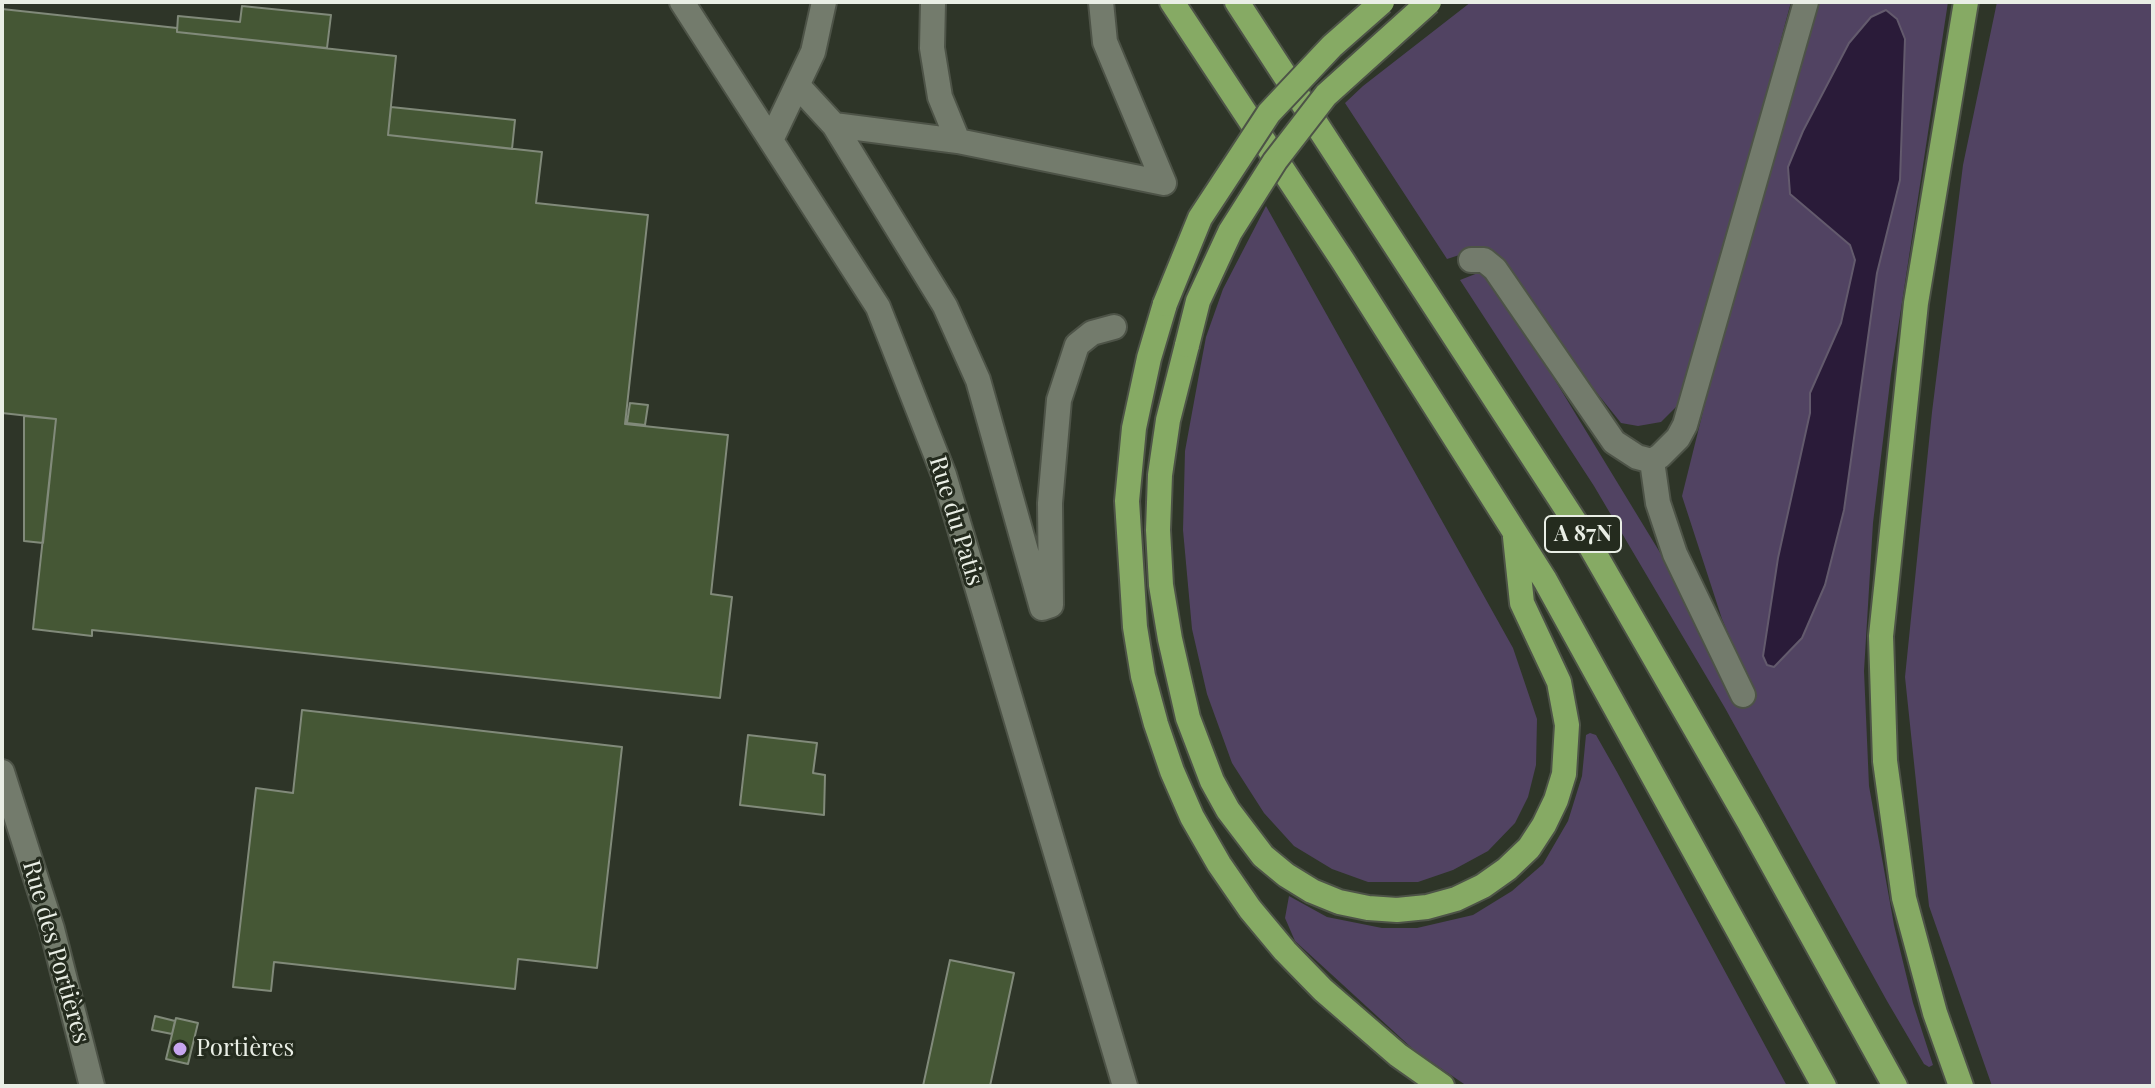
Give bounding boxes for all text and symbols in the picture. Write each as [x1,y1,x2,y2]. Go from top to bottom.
street label: Rue du Patis [923,453,989,589]
road number: A 87N [1545,516,1621,552]
street label: Rue des Portières [16,857,96,1047]
place label: Portières [196,1035,294,1063]
marker: Portières [171,1040,189,1058]

